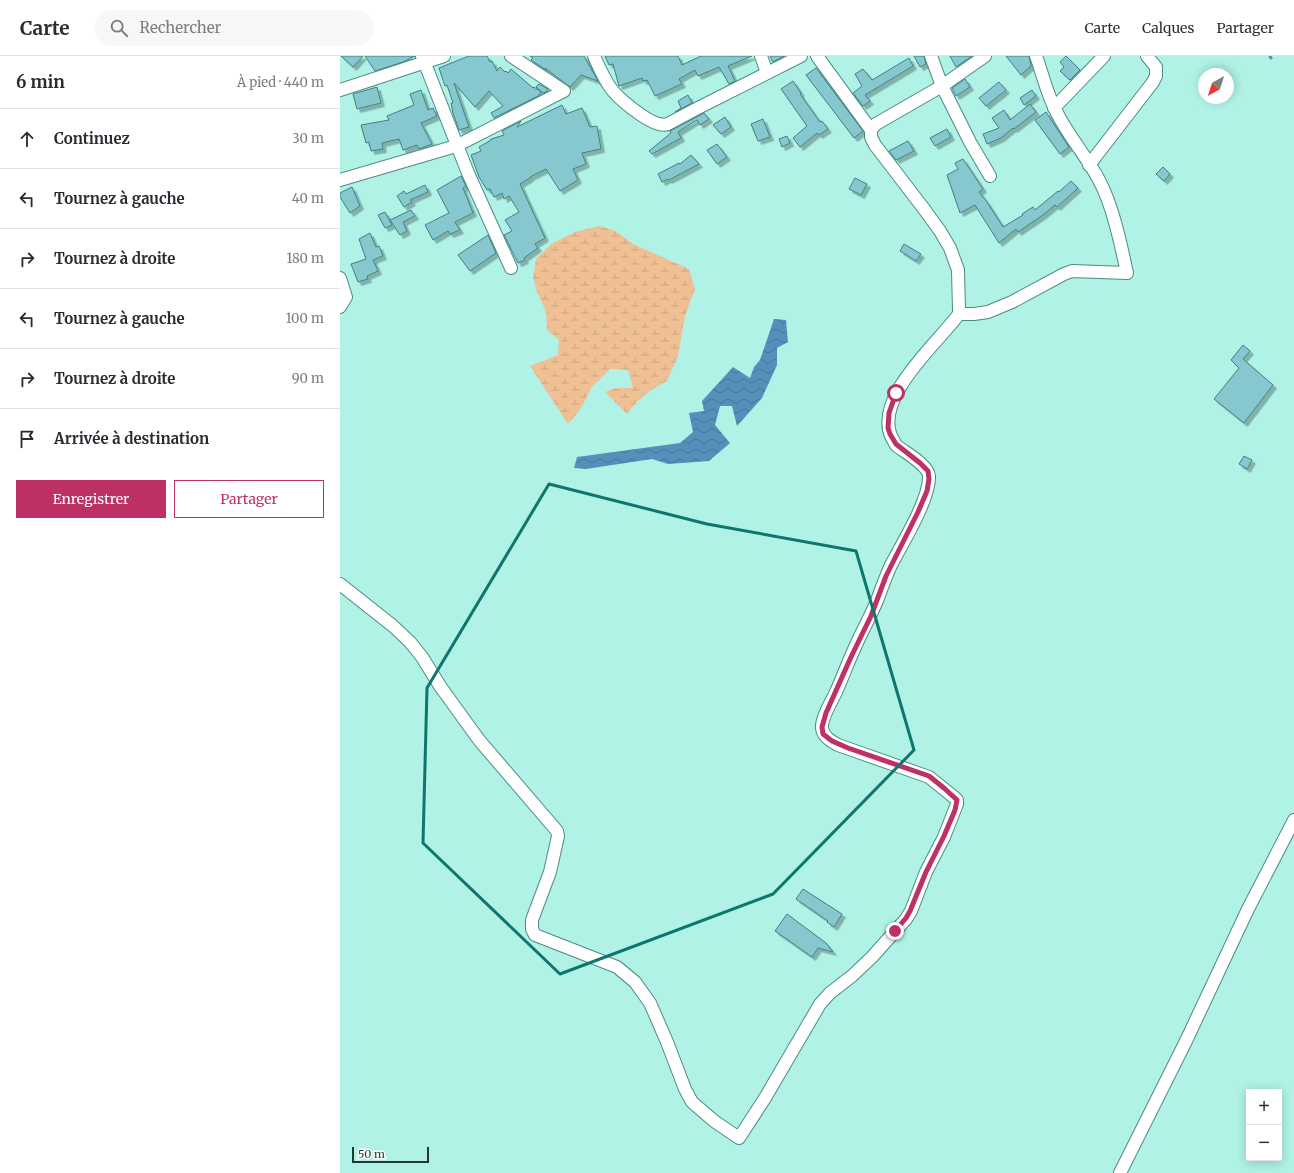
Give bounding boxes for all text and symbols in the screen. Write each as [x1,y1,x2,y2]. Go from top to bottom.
search box [94,10,374,46]
text: Carte [20,16,70,40]
icon: search [108,17,130,39]
text: Rechercher [140,18,221,37]
text: Carte [1084,19,1120,37]
text: Calques [1142,19,1194,37]
text: Partager [1216,19,1274,37]
north arrow [1198,68,1234,104]
text: 6 min [16,71,65,93]
text: À pied · 440 m [237,74,324,91]
icon: ahead [16,128,38,150]
text: Continuez [54,129,130,148]
text: 30 m [292,130,324,147]
icon: left [16,188,38,210]
text: Tournez à gauche [54,189,185,208]
text: 40 m [292,190,324,207]
icon: right [16,248,38,270]
text: Tournez à droite [54,249,175,268]
text: 180 m [286,250,324,267]
icon: left [16,308,38,330]
text: Tournez à gauche [54,309,185,328]
text: 100 m [286,310,324,327]
icon: right [16,368,38,390]
text: Tournez à droite [54,369,175,388]
text: 90 m [292,370,324,387]
route start [887,384,905,402]
icon: arrive [16,428,38,450]
text: Arrivée à destination [54,429,209,448]
button: Enregistrer [16,480,166,518]
button: Partager [174,480,324,518]
route end [886,922,904,940]
map controls [1246,1089,1282,1161]
button: + [1246,1089,1282,1125]
button: − [1246,1125,1282,1161]
scale bar [352,1145,429,1164]
text: 50 m [358,1147,385,1161]

